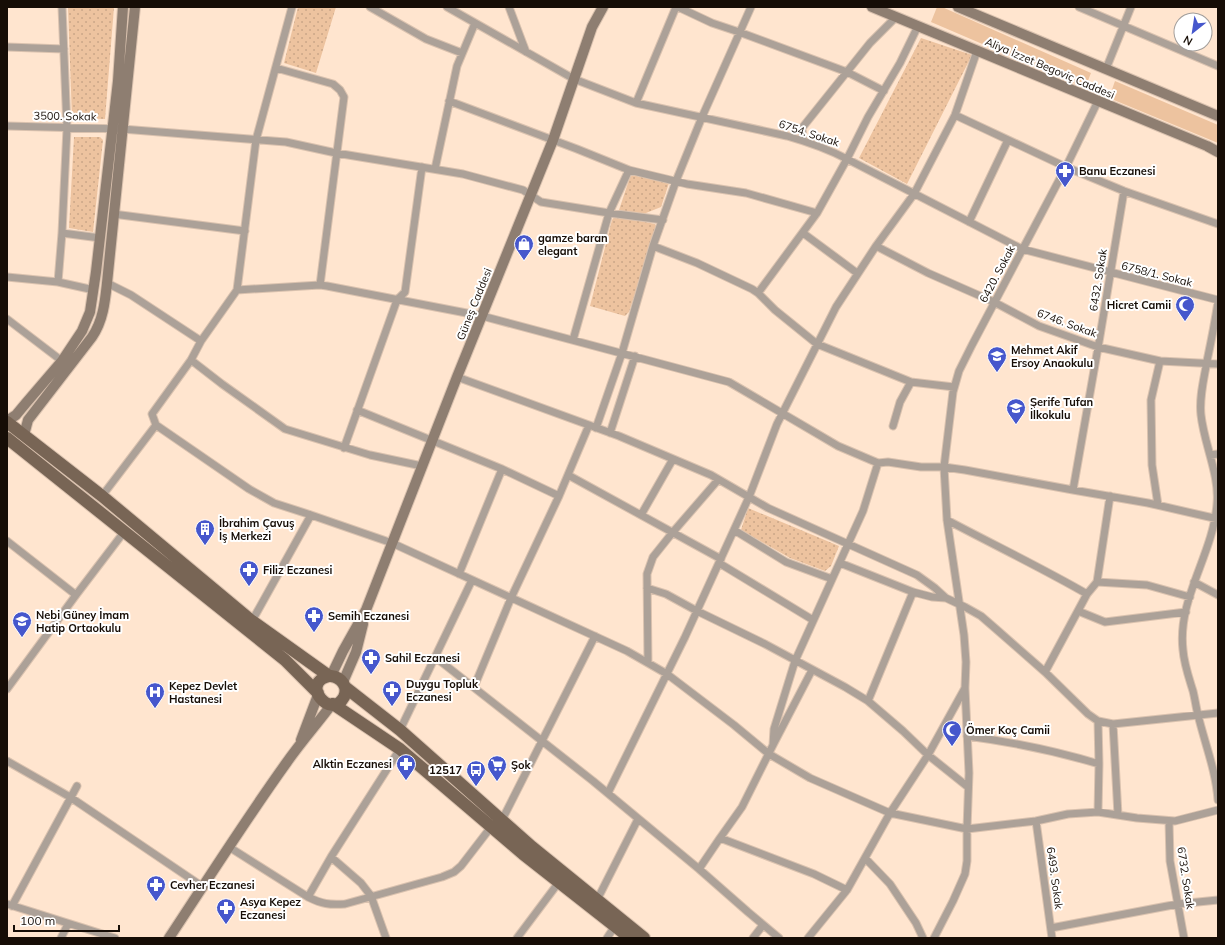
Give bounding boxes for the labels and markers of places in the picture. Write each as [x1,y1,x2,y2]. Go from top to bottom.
pharmacy icon: Banu Eczanesi [1054,160,1076,188]
place label: Banu Eczanesi [1079,164,1155,178]
place label: gamze baran elegant [538,231,608,258]
shop icon: gamze baran elegant [513,233,535,261]
mosque icon: Hicret Camii [1174,294,1196,322]
place label: Hicret Camii [1107,298,1171,312]
place label: Mehmet Akif Ersoy Anaokulu [1011,343,1093,370]
school or university icon: Mehmet Akif Ersoy Anaokulu [986,345,1008,373]
place label: Şerife Tufan İlkokulu [1030,395,1093,422]
school or university icon: Şerife Tufan İlkokulu [1005,397,1027,425]
place label: İbrahim Çavuş İş Merkezi [219,515,295,543]
building icon: İbrahim Çavuş İş Merkezi [194,518,216,546]
pharmacy icon: Filiz Eczanesi [238,559,260,587]
place label: Filiz Eczanesi [263,563,332,577]
pharmacy icon: Semih Eczanesi [303,605,325,633]
place label: Nebi Güney İmam Hatip Ortaokulu [36,607,129,635]
place label: Semih Eczanesi [328,609,409,623]
school or university icon: Nebi Güney İmam Hatip Ortaokulu [11,610,33,638]
pharmacy icon: Sahil Eczanesi [360,647,382,675]
place label: Sahil Eczanesi [385,651,460,665]
place label: Duygu Topluk Eczanesi [406,677,479,704]
place label: Kepez Devlet Hastanesi [169,679,237,706]
pharmacy icon: Duygu Topluk Eczanesi [381,679,403,707]
hospital icon: Kepez Devlet Hastanesi [144,681,166,709]
mosque icon: Ömer Koç Camii [941,719,963,747]
place label: Ömer Koç Camii [966,722,1050,737]
pharmacy icon: Alktin Eczanesi [395,753,417,781]
supermarket icon: Şok [486,754,508,782]
place label: Alktin Eczanesi [313,757,392,771]
place label: Şok [511,758,532,772]
bus stop icon: 12517 [465,759,487,787]
place label: 12517 [429,763,462,777]
pharmacy icon: Cevher Eczanesi [145,874,167,902]
place label: Cevher Eczanesi [170,878,255,892]
place label: Asya Kepez Eczanesi [240,895,301,922]
pharmacy icon: Asya Kepez Eczanesi [215,897,237,925]

